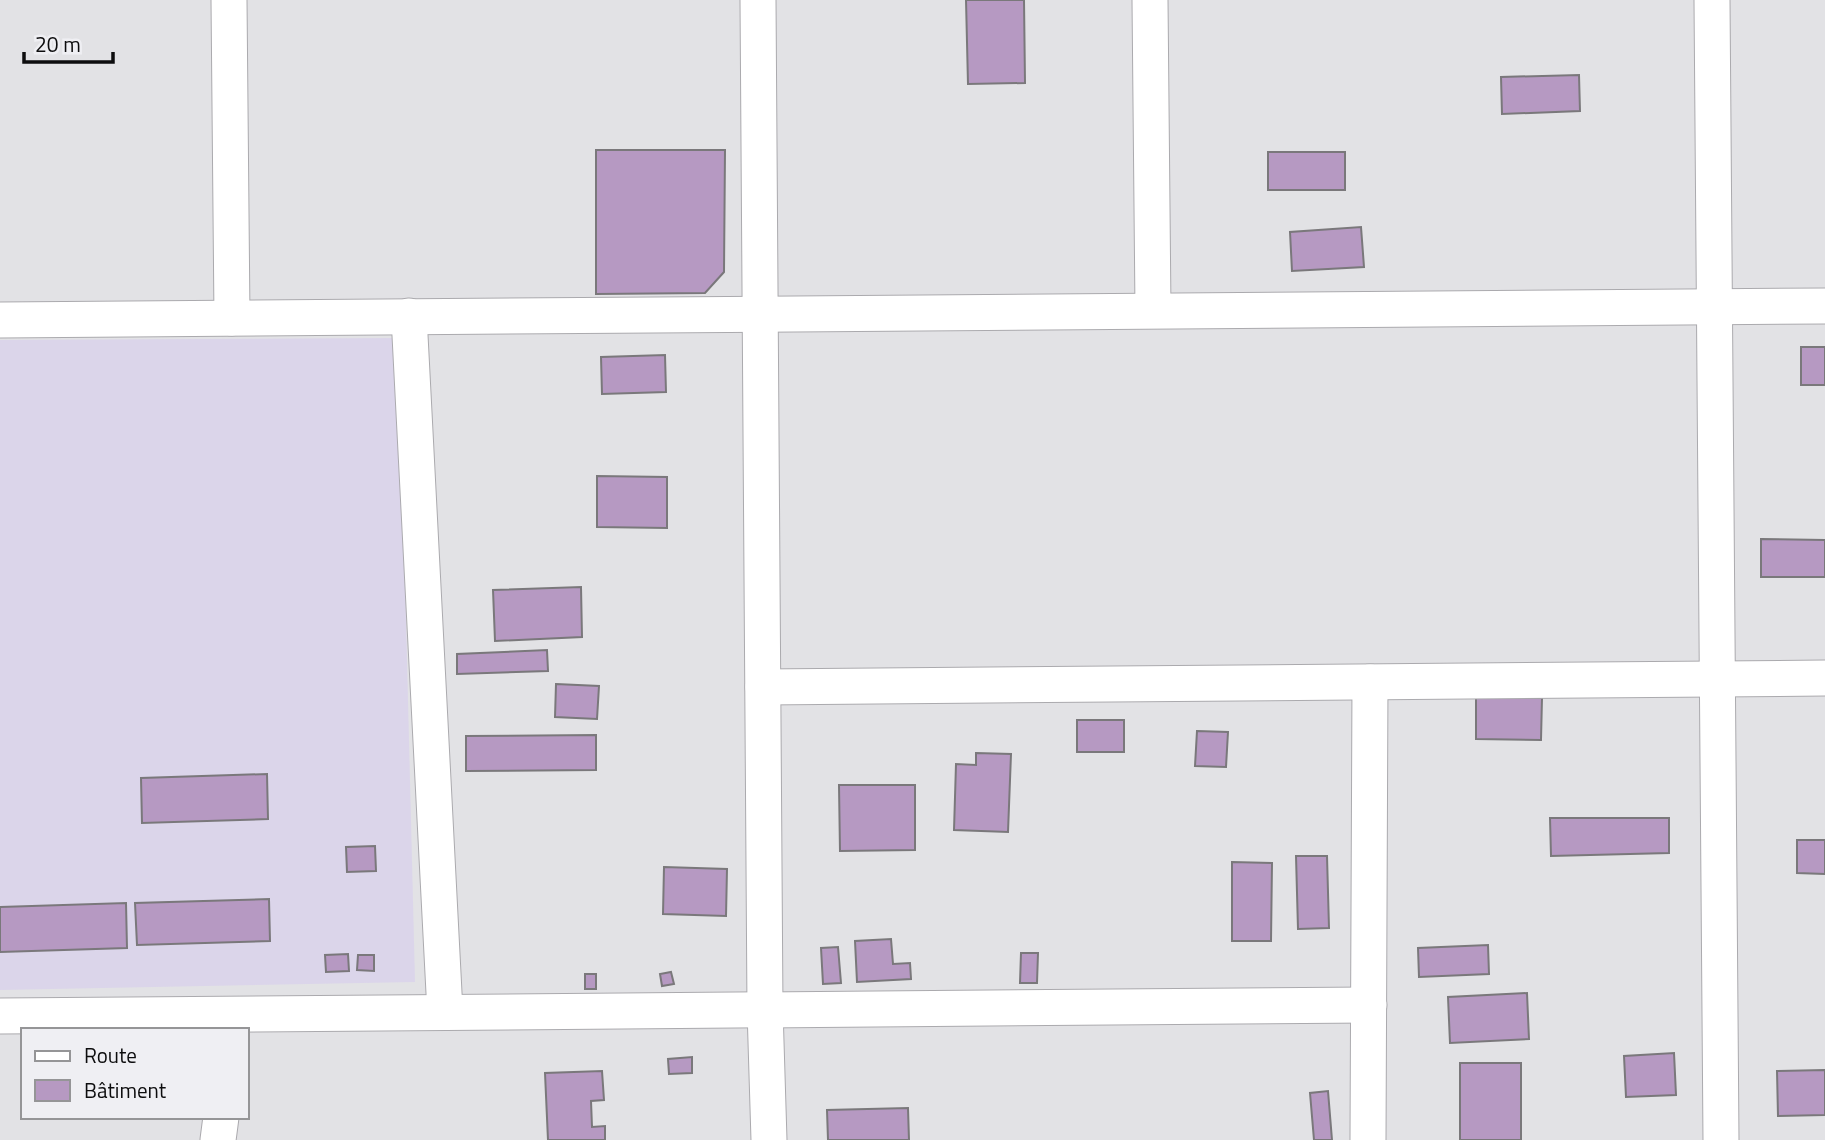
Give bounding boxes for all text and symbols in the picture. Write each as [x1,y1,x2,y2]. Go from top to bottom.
scale bar [24,21,114,65]
text: 20 m [35,28,81,60]
legend [21,1028,248,1119]
text: Route [84,1039,137,1071]
text: Bâtiment [84,1074,167,1106]

